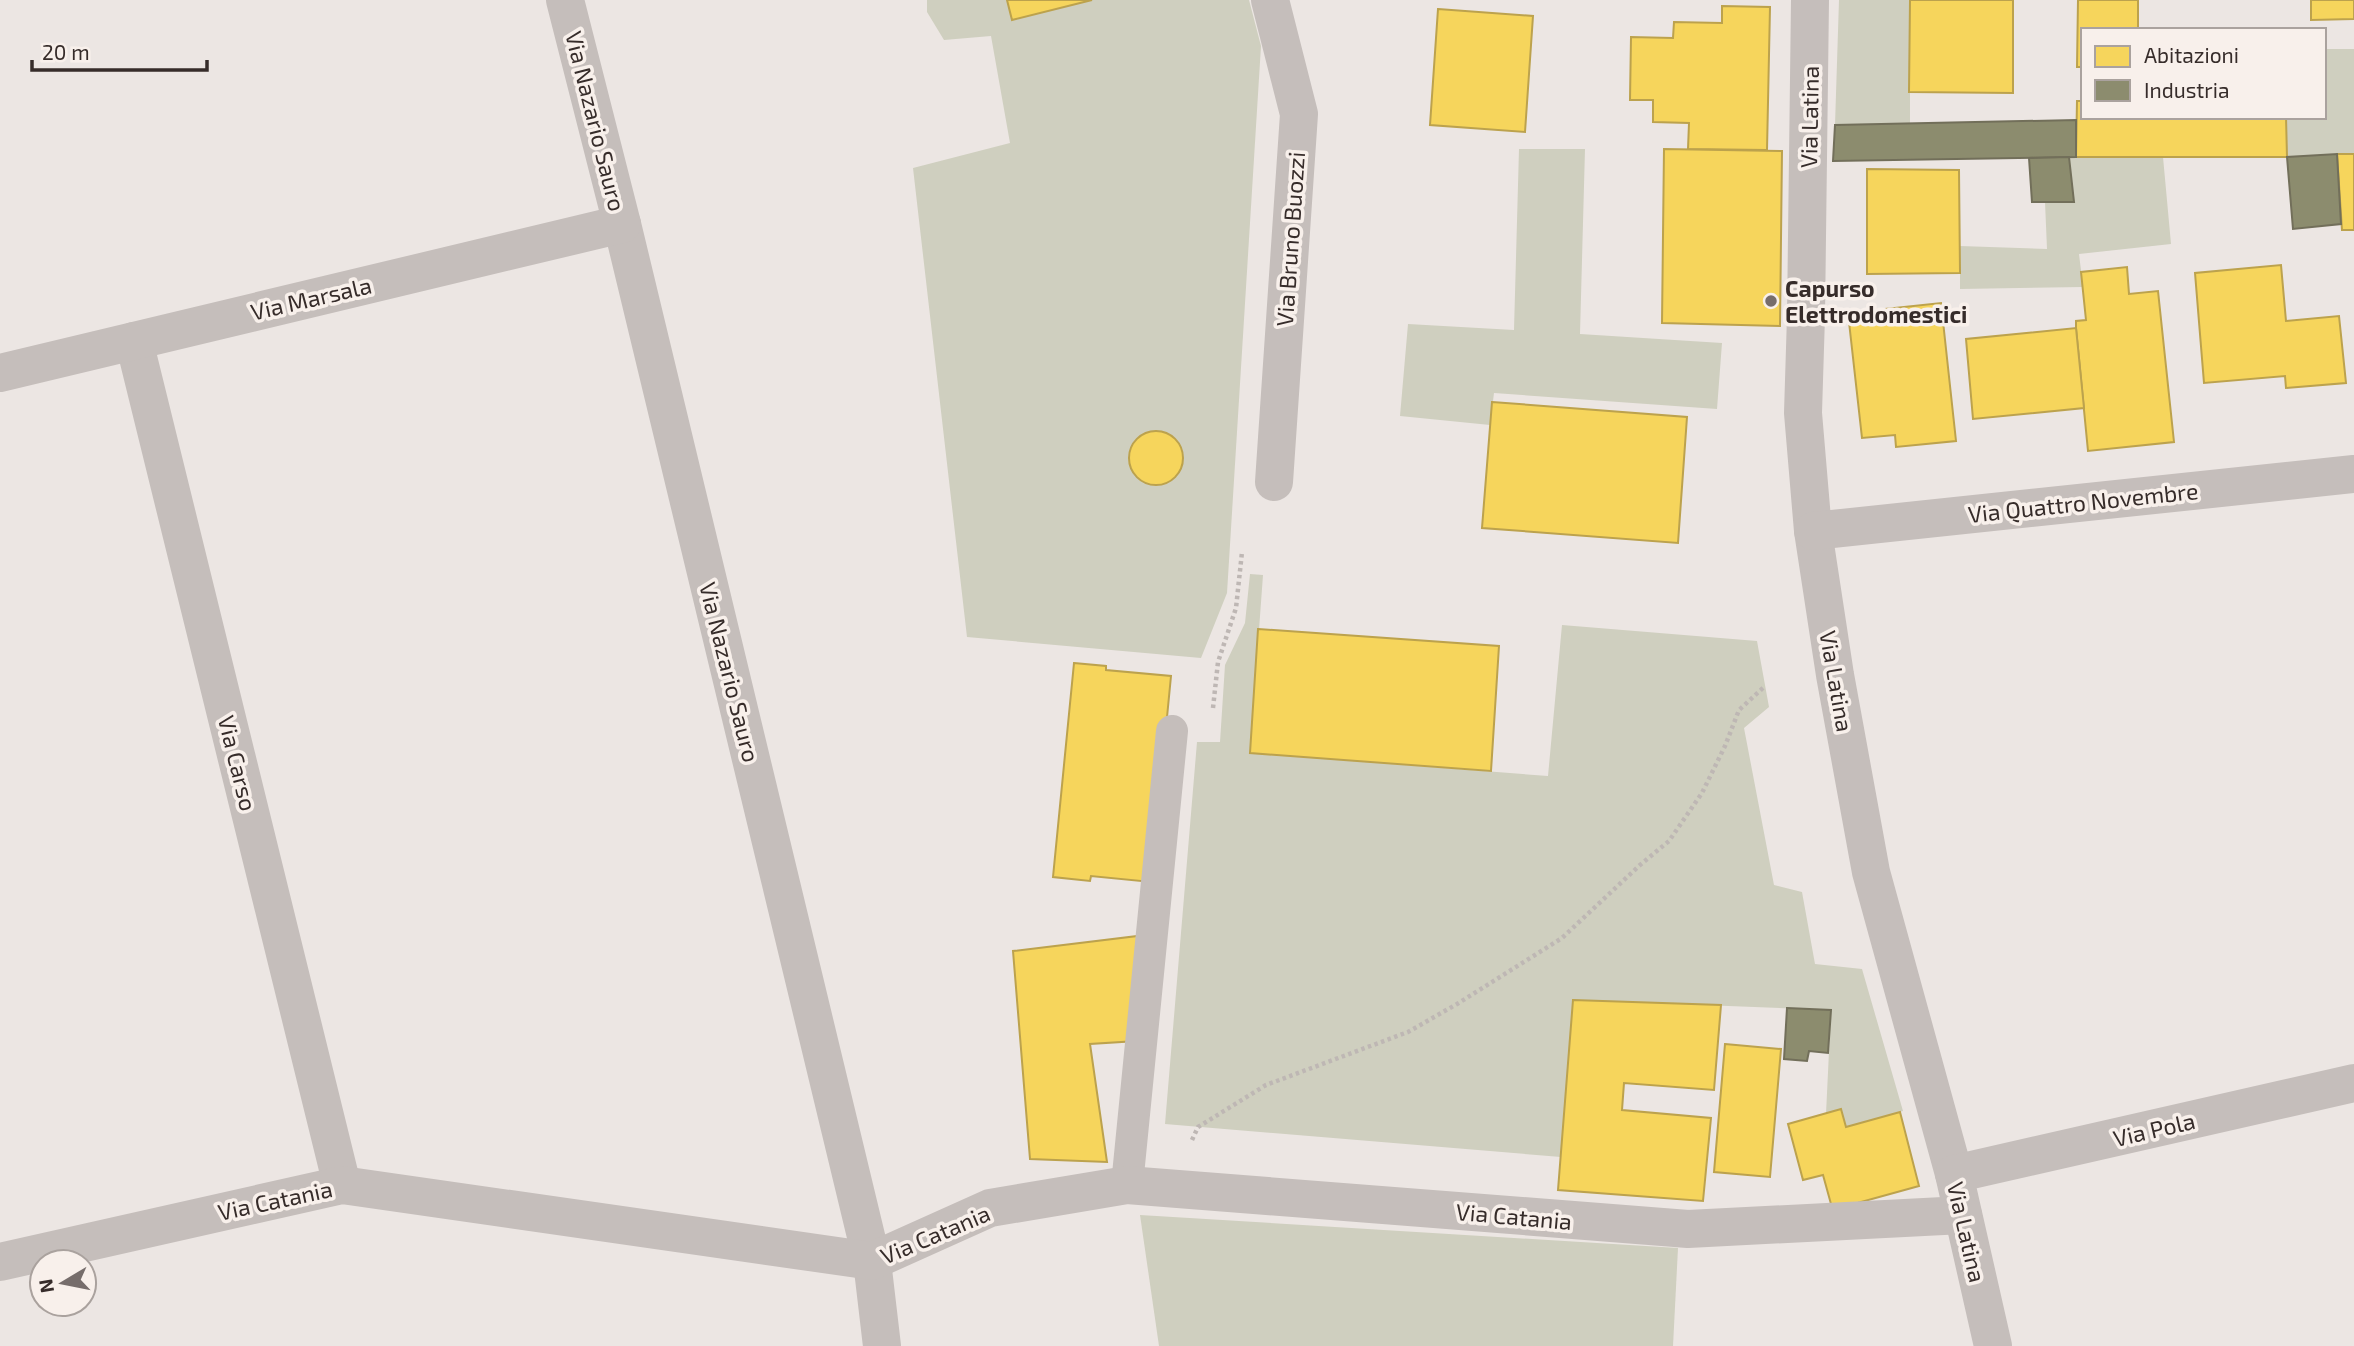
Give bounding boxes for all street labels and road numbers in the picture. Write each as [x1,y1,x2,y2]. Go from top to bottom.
street label: Via Nazario Sauro [560,28,632,214]
street label: Via Latina [1794,66,1824,168]
street label: Via Bruno Buozzi [1270,151,1310,327]
street label: Via Marsala [248,270,374,326]
street label: Via Quattro Novembre [1967,476,2199,528]
street label: Via Nazario Sauro [694,579,766,765]
street label: Via Latina [1814,628,1860,734]
street label: Via Carso [213,712,263,814]
street label: Via Pola [2110,1106,2198,1152]
street label: Via Catania [215,1174,335,1226]
street label: Via Latina [1942,1179,1992,1285]
street label: Via Catania [1455,1197,1573,1235]
street label: Via Catania [876,1198,994,1270]

